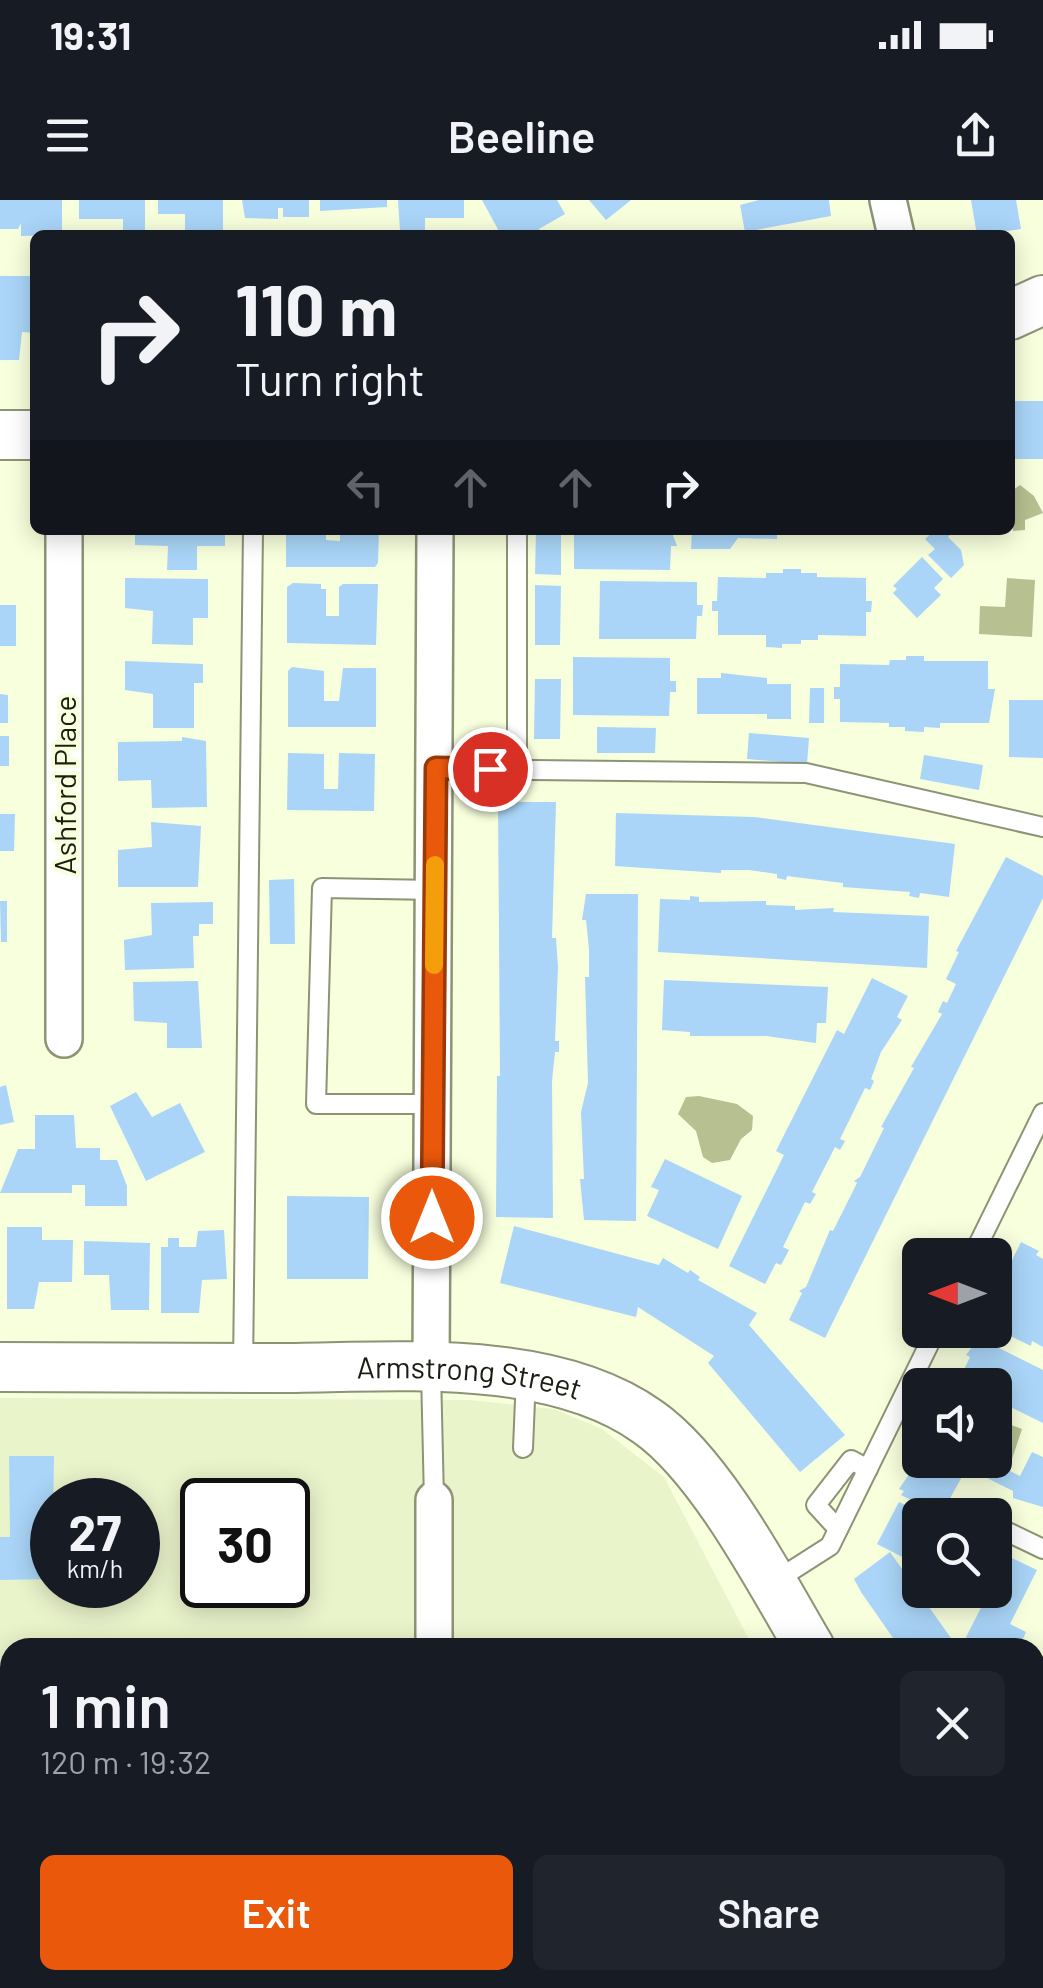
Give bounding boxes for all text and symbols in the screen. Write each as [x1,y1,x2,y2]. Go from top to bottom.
text: 19:31 [50,12,131,58]
icon: menu [40,108,95,163]
text: Beeline [448,108,595,162]
icon: share [948,108,1003,163]
text: 110 m [235,266,397,350]
icon: right [70,270,200,400]
text: Turn right [235,351,425,405]
icon: left [338,460,393,515]
icon: ahead [443,460,498,515]
icon: ahead [548,460,603,515]
icon: right [653,460,708,515]
street label: Ashford Place [46,695,82,875]
pin [448,727,533,812]
icon: arrive [463,742,518,797]
position arrow [380,1166,484,1270]
north arrow [902,1238,1012,1348]
map controls [902,1238,1012,1608]
street label: Armstrong Street [356,1348,587,1406]
button: sound [902,1368,1012,1478]
speed limit sign: 30 [180,1478,310,1608]
button: search [902,1498,1012,1608]
text: 27 [69,1501,121,1561]
text: km/h [67,1553,123,1583]
text: 1 min [40,1668,171,1740]
button: close [900,1671,1005,1776]
text: 120 m · 19:32 [40,1742,211,1780]
button: Exit [40,1855,513,1970]
button: Share [533,1855,1005,1970]

